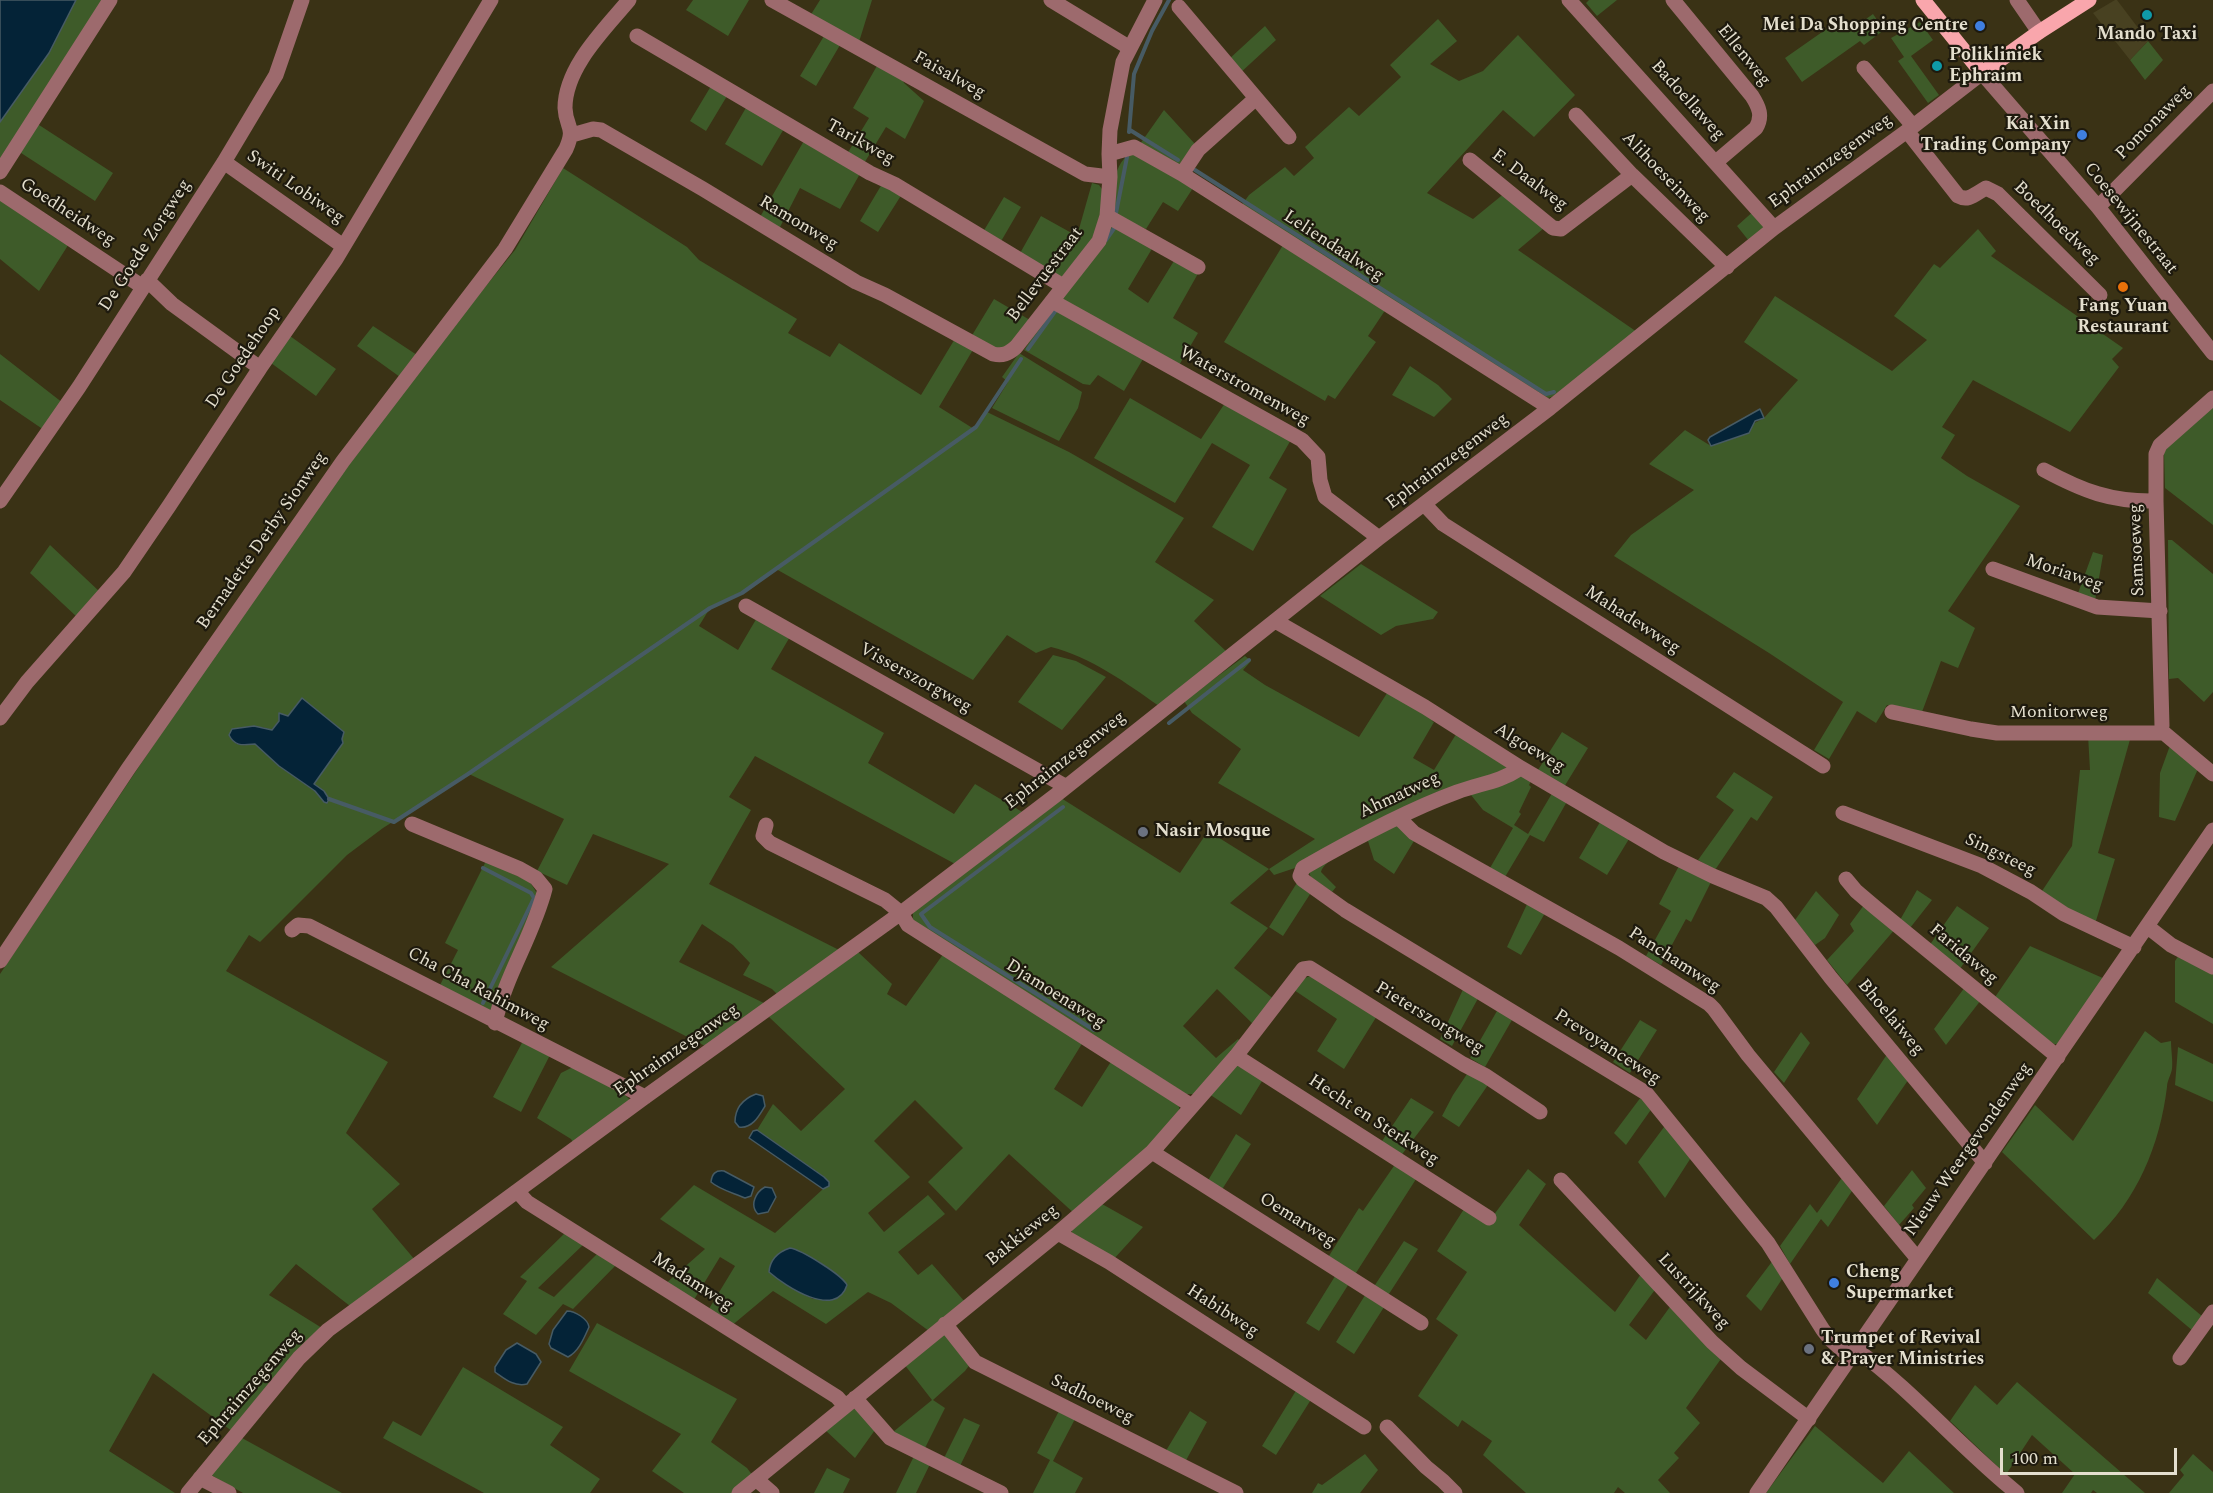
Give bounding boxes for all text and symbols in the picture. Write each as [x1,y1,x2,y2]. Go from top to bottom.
marker: Mando Taxi [2140,8,2154,22]
place label: Mei Da Shopping Centre [1762,15,1968,37]
marker: Mei Da Shopping Centre [1973,19,1987,33]
street label: Ellenweg [1712,21,1774,91]
place label: Mando Taxi [2097,24,2197,46]
place label: Polikliniek Ephraim [1949,45,2042,88]
street label: Faisalweg [909,47,989,105]
street label: Badoellaweg [1645,56,1729,146]
marker: Polikliniek Ephraim [1930,59,1944,73]
street label: Pomonaweg [2112,81,2196,165]
street label: Ephraimzegenweg [1765,110,1897,214]
place label: Kai Xin Trading Company [1921,114,2070,156]
street label: Tarikweg [822,115,898,171]
street label: Alihoeseinweg [1616,128,1714,228]
marker: Kai Xin Trading Company [2075,128,2089,142]
street label: E. Daalweg [1487,145,1571,217]
street label: Switi Lobiweg [242,146,348,230]
street label: Coesewijnestraat [2078,159,2182,279]
street label: Goedheidweg [15,174,119,252]
street label: De Goede Zorgweg [95,176,197,316]
street label: Boedhoedweg [2008,177,2104,271]
street label: Ramonweg [755,192,841,256]
street label: Leliendaalweg [1279,207,1387,287]
street label: Bellevuestraat [1003,223,1089,327]
marker: Fang Yuan Restaurant [2116,280,2130,294]
place label: Fang Yuan Restaurant [2077,296,2169,338]
street label: De Goedehoop [202,303,286,413]
street label: Waterstromenweg [1175,342,1313,432]
street label: Ephraimzegenweg [1383,409,1513,515]
street label: Bernadette Derby Sionweg [193,448,333,634]
street label: Samsoeweg [2126,503,2150,597]
street label: Moriaweg [2022,551,2106,597]
street label: Mahadewweg [1580,582,1684,660]
street label: Visserszorgweg [855,639,975,719]
street label: Monitorweg [2010,702,2108,724]
street label: Ephraimzegenweg [1001,707,1131,815]
street label: Algoeweg [1490,719,1568,779]
street label: Ahmatweg [1356,768,1444,824]
place label: Nasir Mosque [1155,821,1271,843]
marker: Nasir Mosque [1136,825,1150,839]
street label: Singsteeg [1961,830,2039,882]
street label: Faridaweg [1924,920,2002,990]
street label: Panchamweg [1624,923,1724,999]
street label: Cha Cha Rahimweg [403,943,553,1037]
street label: Djamoenaweg [1001,956,1109,1034]
street label: Bhoelaiweg [1852,976,1928,1060]
street label: Pieterszorgweg [1371,978,1487,1060]
street label: Ephraimzegenweg [610,1000,744,1102]
street label: Prevoyanceweg [1550,1005,1664,1091]
street label: Nieuw Weergevondenweg [1901,1059,2037,1241]
street label: Hecht en Sterkweg [1304,1071,1442,1171]
street label: Oemarweg [1255,1189,1339,1253]
street label: Bakkieweg [983,1200,1063,1272]
street label: Madamweg [647,1249,737,1317]
street label: Lustrijkweg [1652,1249,1734,1335]
place label: Cheng Supermarket [1846,1262,1954,1304]
marker: Cheng Supermarket [1827,1276,1841,1290]
street label: Habibweg [1182,1281,1262,1343]
street label: Ephraimzegenweg [194,1325,308,1451]
place label: Trumpet of Revival & Prayer Ministries [1821,1328,1984,1370]
marker: Trumpet of Revival & Prayer Ministries [1802,1342,1816,1356]
street label: Sadhoeweg [1047,1371,1137,1429]
scale bar [2003,1436,2180,1474]
text: 100 m [2011,1445,2058,1472]

